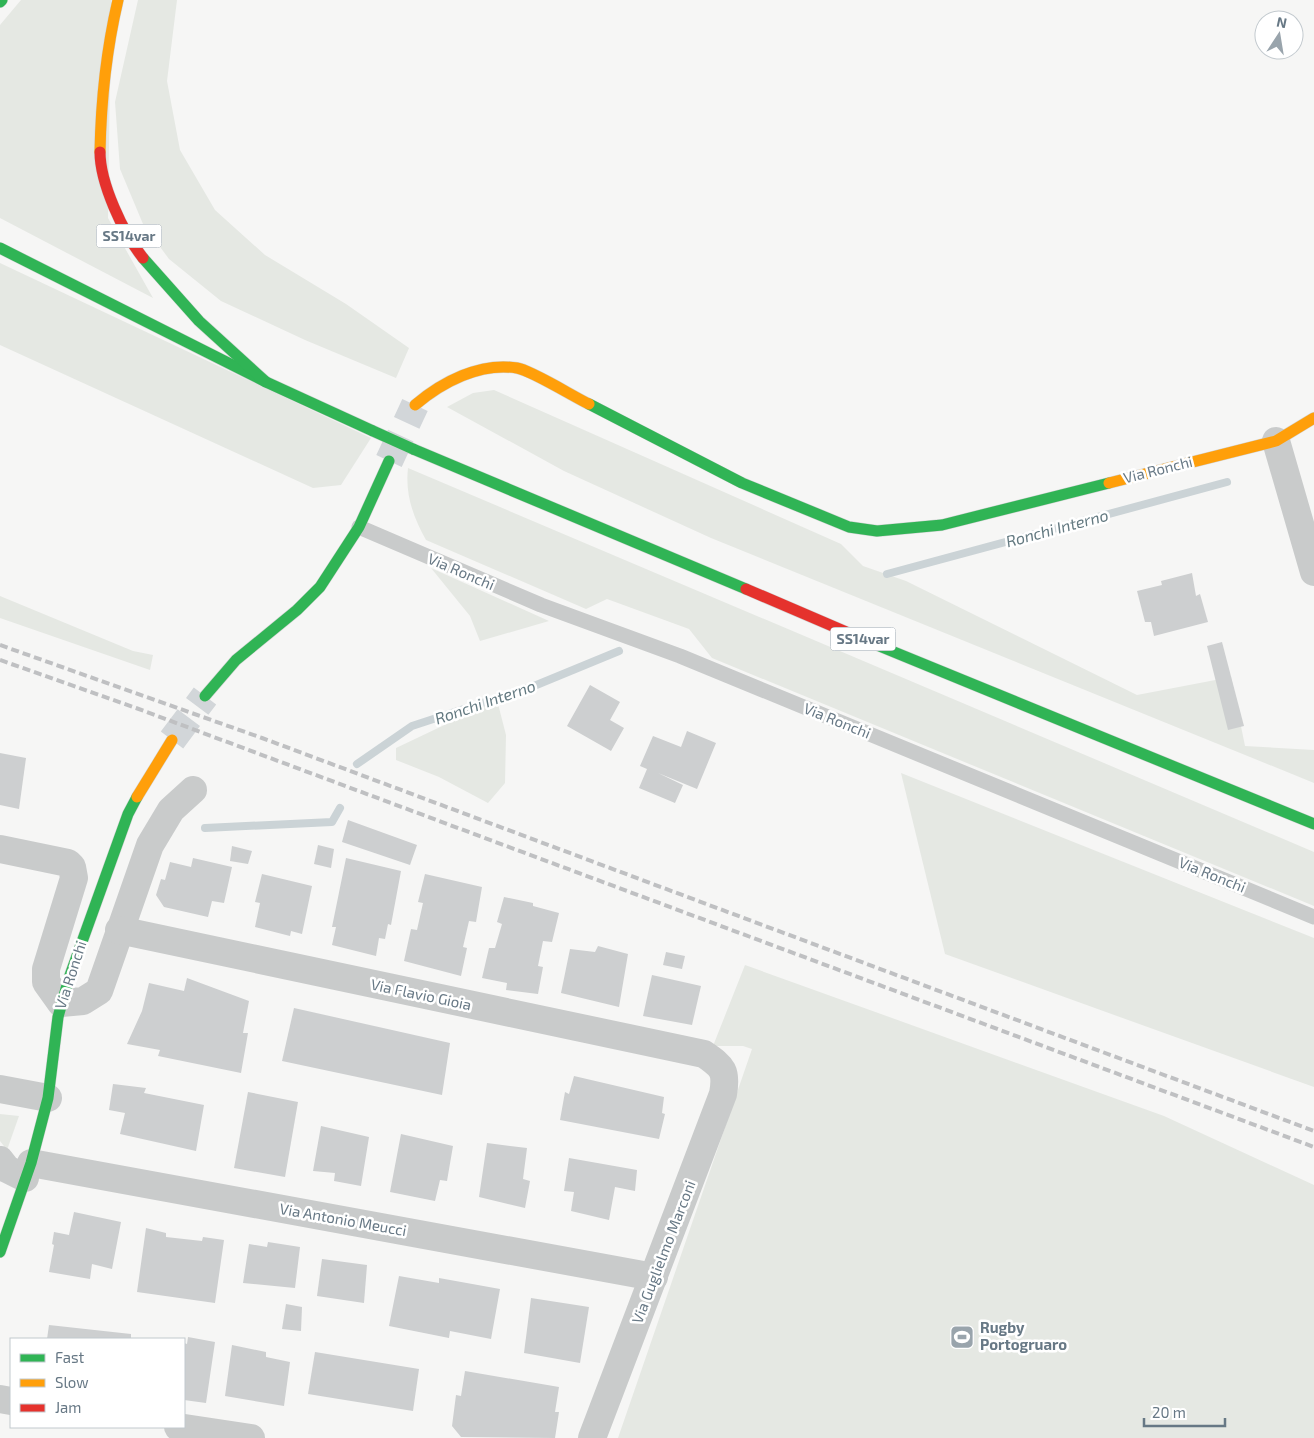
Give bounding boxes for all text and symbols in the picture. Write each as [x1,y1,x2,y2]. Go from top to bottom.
north arrow [1254,10,1304,60]
text: N [1275,12,1289,31]
road number: SS14var [96,225,162,248]
street label: Via Ronchi [1121,452,1194,486]
water label: Ronchi Interno [1004,505,1110,550]
street label: Via Ronchi [425,549,497,593]
road number: SS14var [830,628,896,650]
water label: Ronchi Interno [432,675,538,728]
street label: Via Ronchi [801,698,873,742]
street label: Via Ronchi [1176,852,1248,896]
street label: Via Ronchi [51,938,90,1011]
street label: Via Flavio Gioia [369,975,473,1013]
street label: Via Guglielmo Marconi [627,1178,699,1326]
street label: Via Antonio Meucci [278,1199,408,1239]
place label: Rugby Portogruaro [980,1318,1067,1353]
sports icon: Rugby Portogruaro [949,1324,975,1350]
legend [10,1338,185,1428]
text: Fast [55,1348,85,1366]
text: Slow [55,1373,89,1391]
scale bar [1144,1396,1225,1428]
text: Jam [55,1398,81,1416]
text: 20 m [1152,1403,1186,1421]

